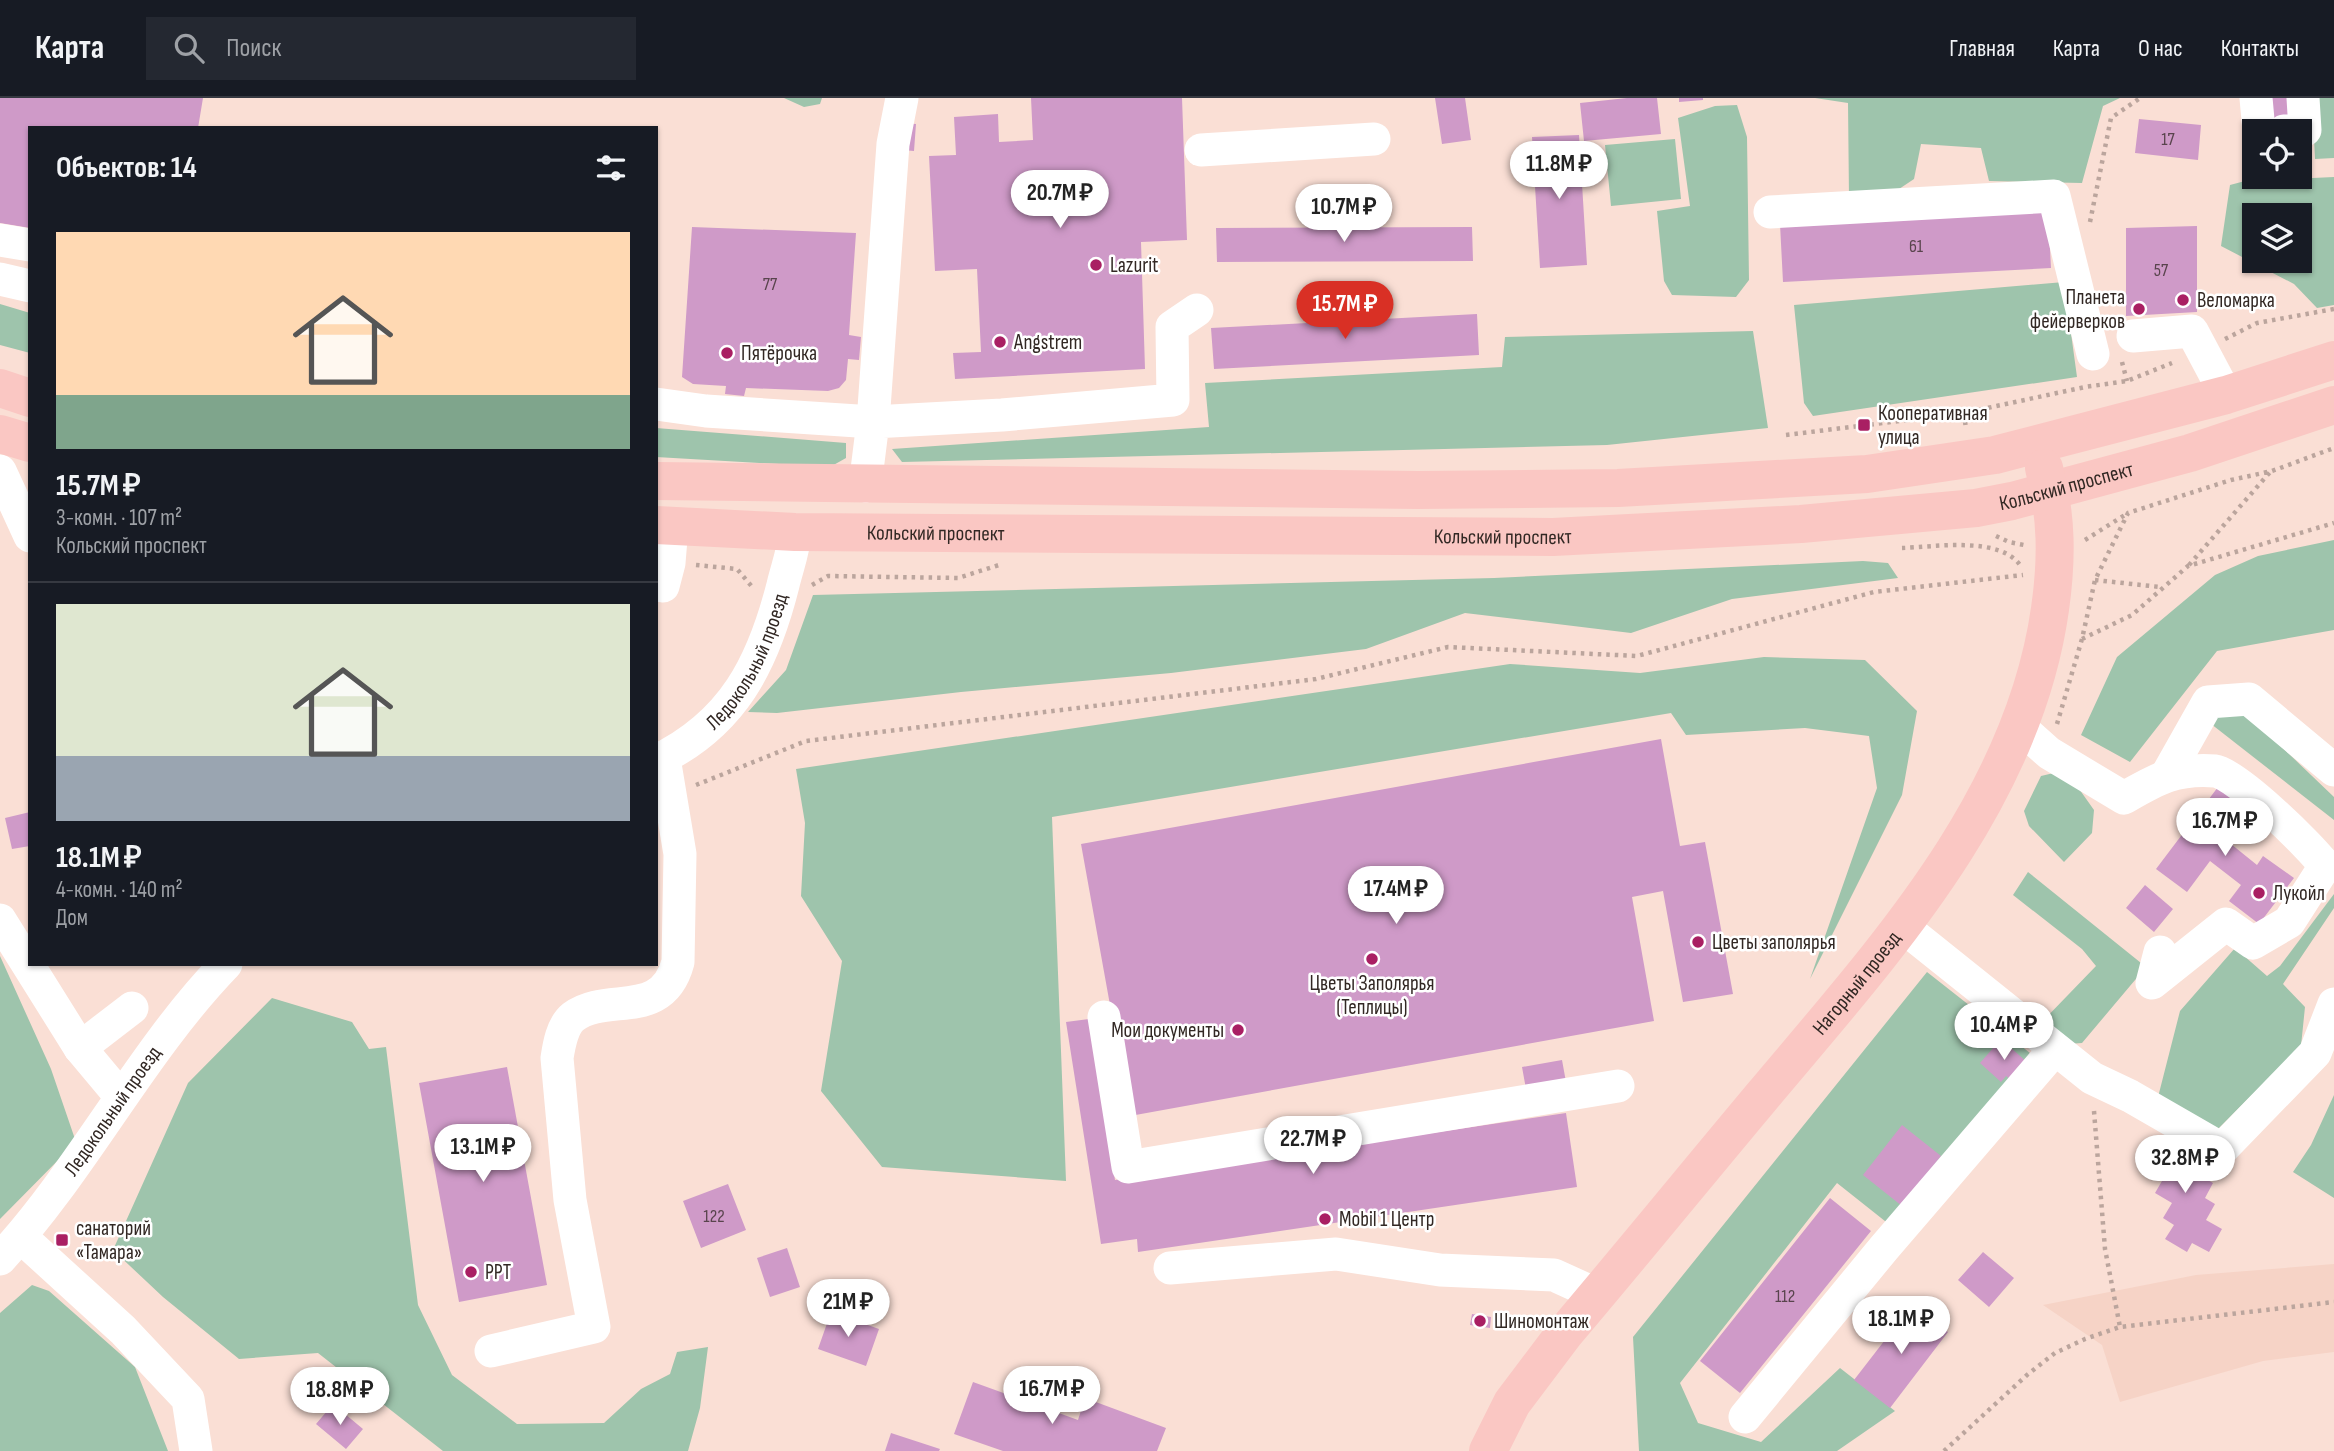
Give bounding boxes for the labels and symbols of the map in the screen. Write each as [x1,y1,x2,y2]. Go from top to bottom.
house number: 17 [2161,129,2176,150]
pin: 11.8M ₽ [1494,141,1624,201]
pin: 20.7M ₽ [995,170,1125,230]
pin: 10.7M ₽ [1279,184,1409,244]
house number: 61 [1909,236,1924,257]
place label: Lazurit [1110,253,1159,278]
marker: Lazurit [1088,257,1104,273]
house number: 57 [2154,260,2169,281]
house number: 77 [763,274,778,295]
pin: 15.7M ₽ [1280,282,1410,341]
place label: Планета фейерверков [2030,285,2125,334]
place label: Веломарка [2197,288,2275,313]
marker: Веломарка [2175,292,2191,308]
marker: Планета фейерверков [2131,301,2147,317]
place label: Angstrem [1013,330,1082,355]
marker: Angstrem [992,334,1008,350]
place label: Пятёрочка [741,341,817,366]
marker: Пятёрочка [719,345,735,361]
place label: Кооперативная улица [1878,401,1988,450]
marker: Кооперативная улица [1856,417,1872,433]
street label: Кольский проспект [1997,457,2136,516]
street label: Кольский проспект [867,520,1005,546]
street label: Кольский проспект [1434,524,1572,550]
street label: Ледокольный проезд [701,591,793,735]
pin: 16.7M ₽ [2160,798,2290,858]
pin: 17.4M ₽ [1331,866,1461,926]
place label: Лукойл [2273,881,2325,906]
marker: Лукойл [2251,885,2267,901]
street label: Нагорный проезд [1807,926,1906,1040]
place label: Цветы заполярья [1712,930,1836,955]
marker: Цветы заполярья [1690,934,1706,950]
marker: Цветы Заполярья (Теплицы) [1364,951,1380,967]
place label: Цветы Заполярья (Теплицы) [1309,971,1435,1020]
pin: 10.4M ₽ [1939,1002,2069,1062]
place label: Мои документы [1111,1018,1224,1043]
marker: Мои документы [1230,1022,1246,1038]
street label: Ледокольный проезд [59,1041,167,1181]
pin: 22.7M ₽ [1248,1116,1378,1176]
pin: 13.1M ₽ [418,1124,548,1184]
pin: 32.8M ₽ [2120,1136,2250,1195]
house number: 122 [703,1206,725,1227]
place label: Mobil 1 Центр [1339,1207,1434,1232]
marker: Mobil 1 Центр [1317,1211,1333,1227]
place label: санаторий «Тамара» [76,1216,151,1265]
marker: санаторий «Тамара» [54,1232,70,1248]
place label: РРТ [485,1260,512,1285]
marker: РРТ [463,1264,479,1280]
pin: 21M ₽ [799,1280,897,1339]
house number: 112 [1775,1286,1795,1307]
pin: 18.1M ₽ [1836,1296,1966,1356]
place label: Шиномонтаж [1494,1309,1590,1334]
marker: Шиномонтаж [1472,1313,1488,1329]
pin: 16.7M ₽ [987,1366,1117,1426]
pin: 18.8M ₽ [275,1368,405,1427]

